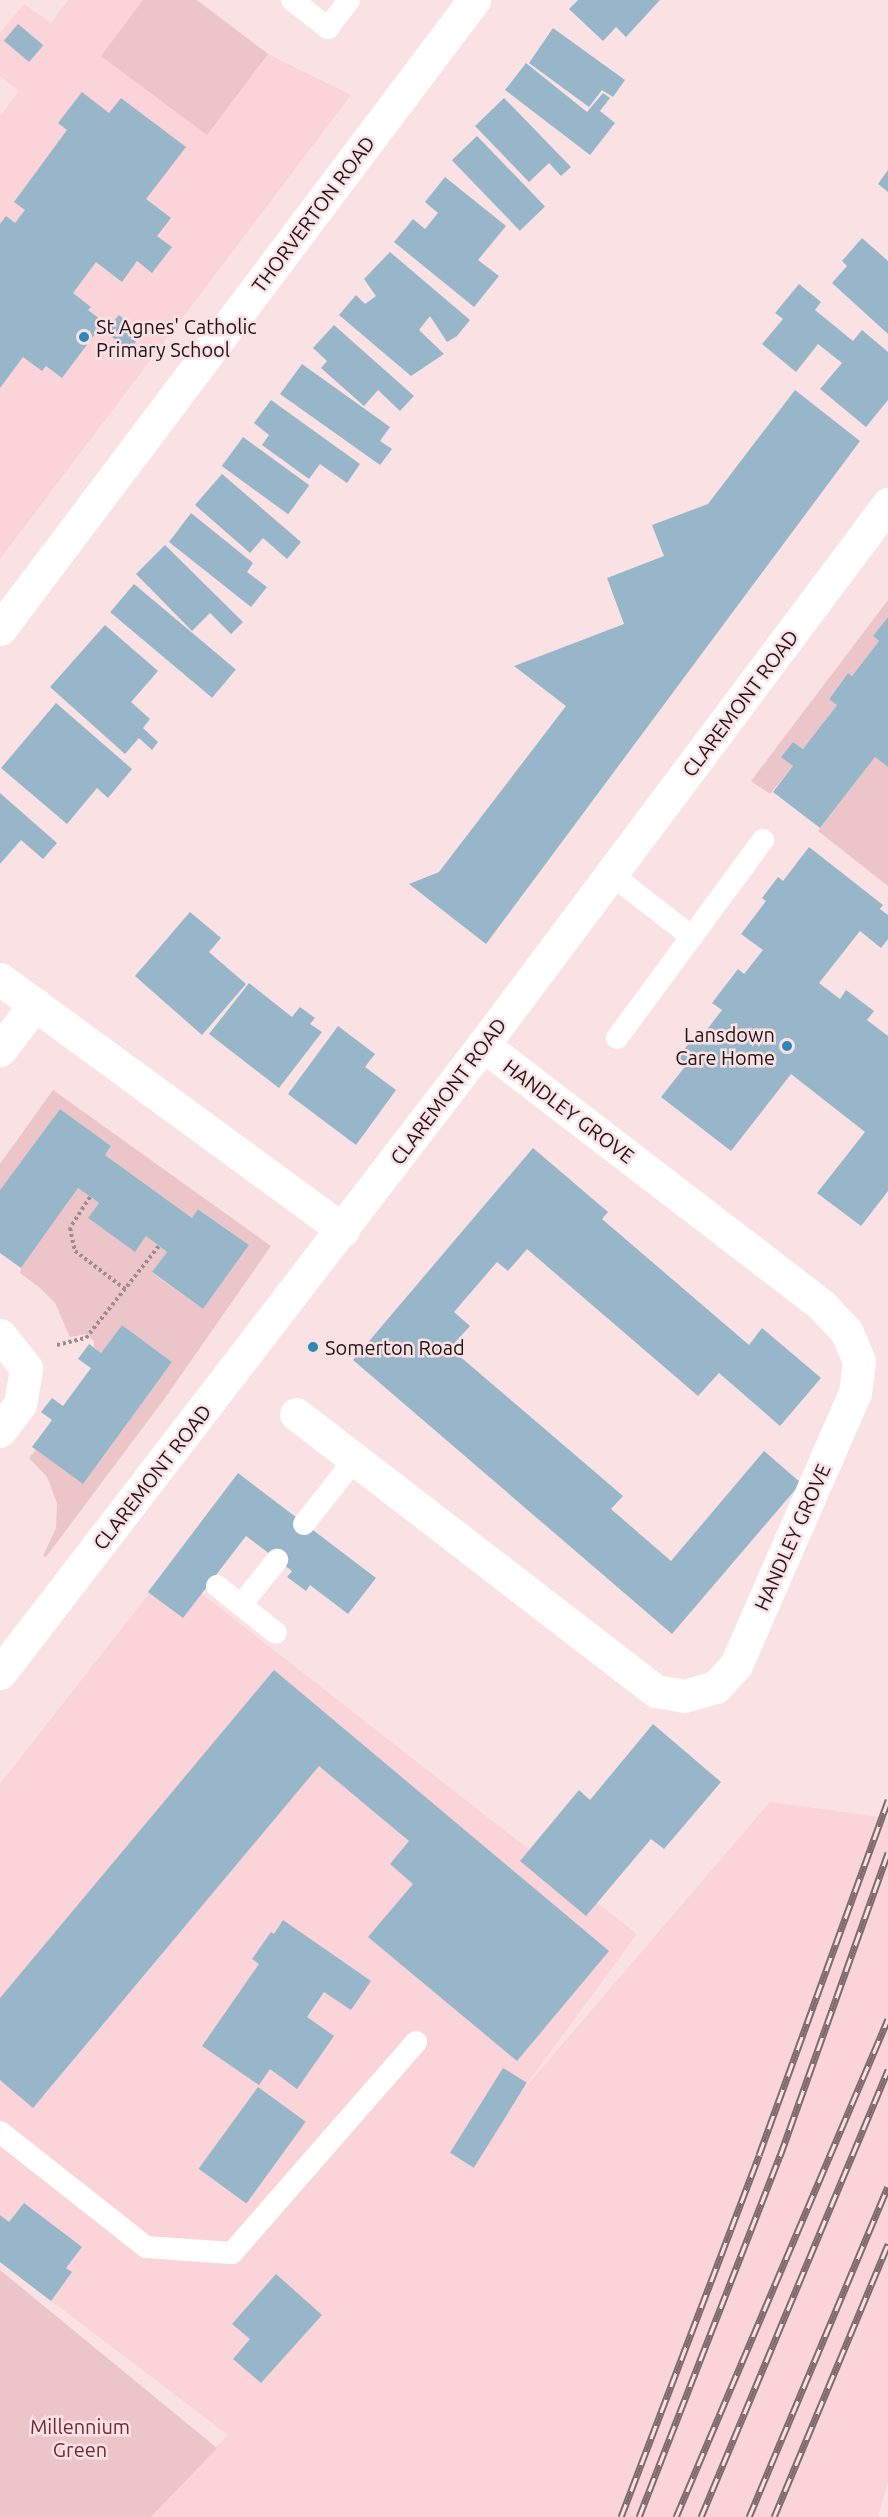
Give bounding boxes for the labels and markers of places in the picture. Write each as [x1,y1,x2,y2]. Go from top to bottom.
place label: St Agnes' Catholic Primary School [96,314,257,361]
marker: St Agnes' Catholic Primary School [77,330,91,344]
place label: Lansdown Care Home [675,1022,775,1069]
marker: Lansdown Care Home [780,1039,794,1053]
place label: Somerton Road [325,1335,465,1359]
marker: Somerton Road [306,1340,320,1354]

